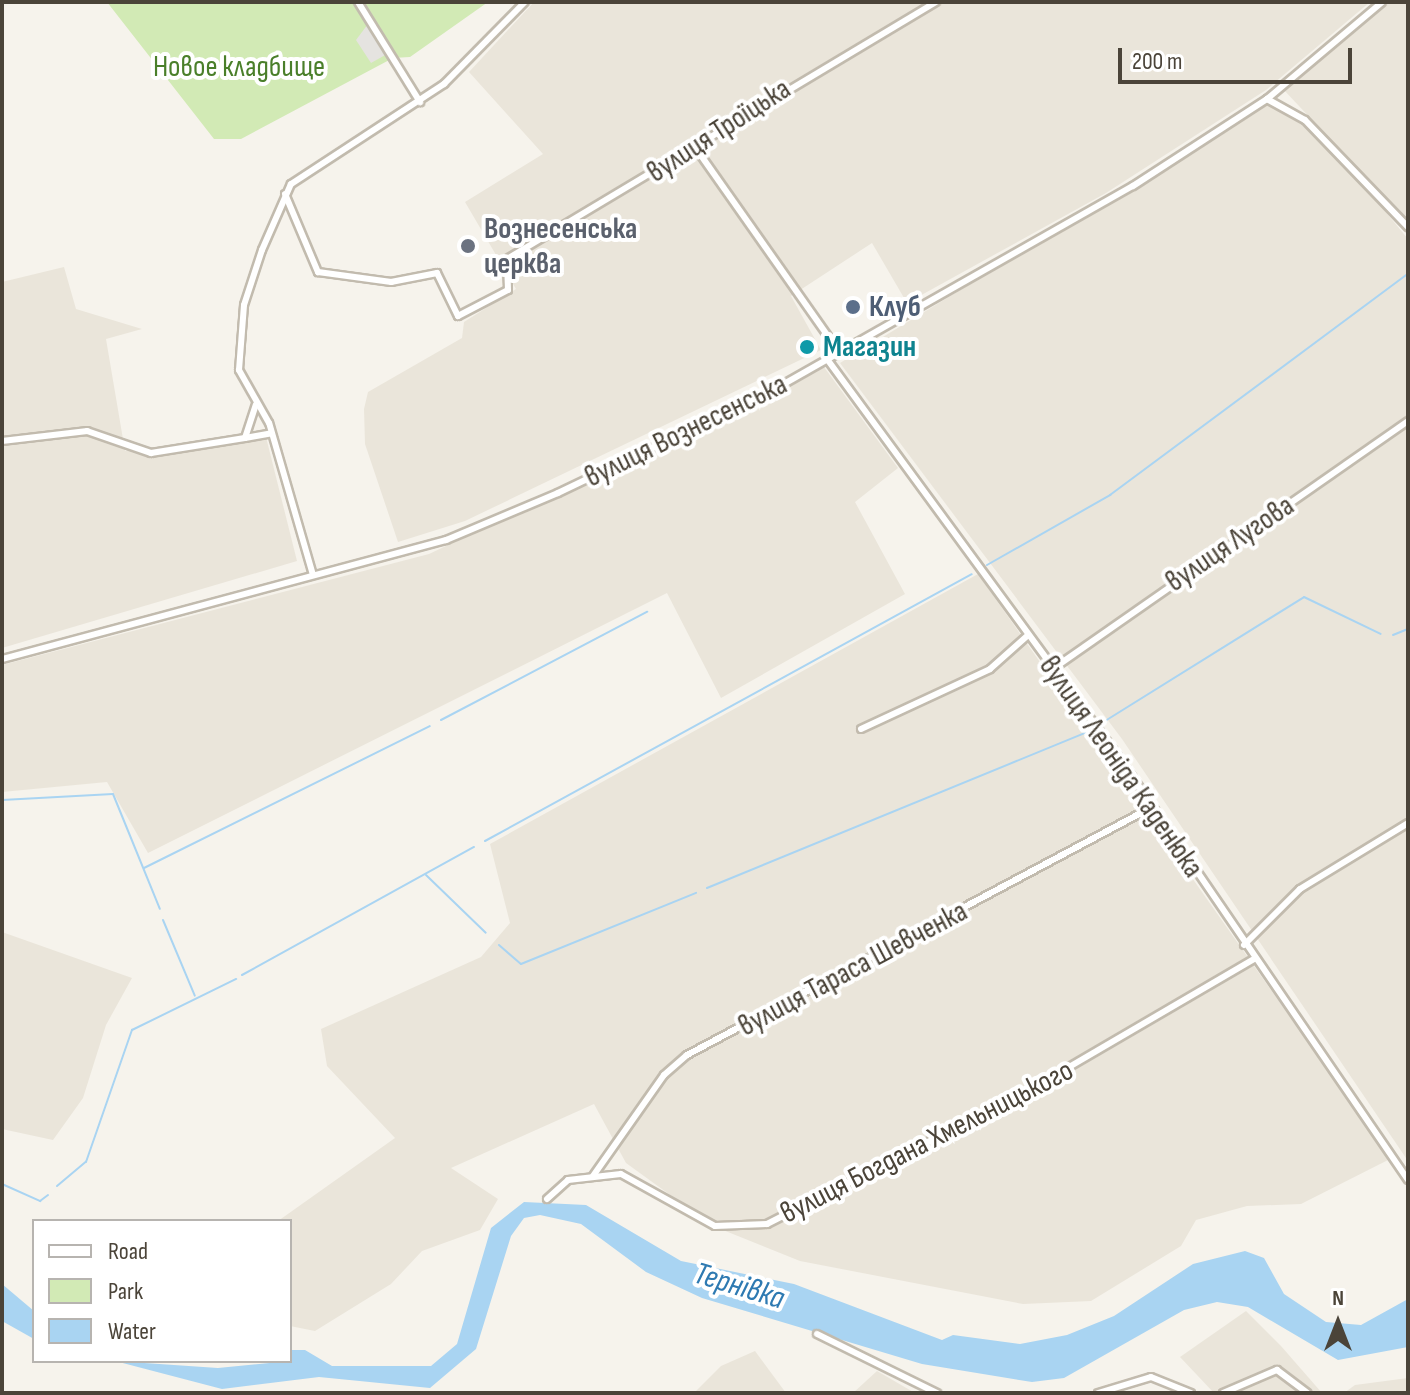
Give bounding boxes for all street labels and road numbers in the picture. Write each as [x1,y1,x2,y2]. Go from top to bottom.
street label: вулиця Троїцька [641,71,797,191]
street label: вулиця Вознесенська [579,367,793,495]
street label: вулиця Лугова [1159,488,1301,600]
street label: вулиця Леоніда Каденюка [1031,649,1211,885]
street label: вулиця Тараса Шевченка [732,893,974,1045]
street label: вулиця Богдана Хмельницького [775,1052,1079,1232]

